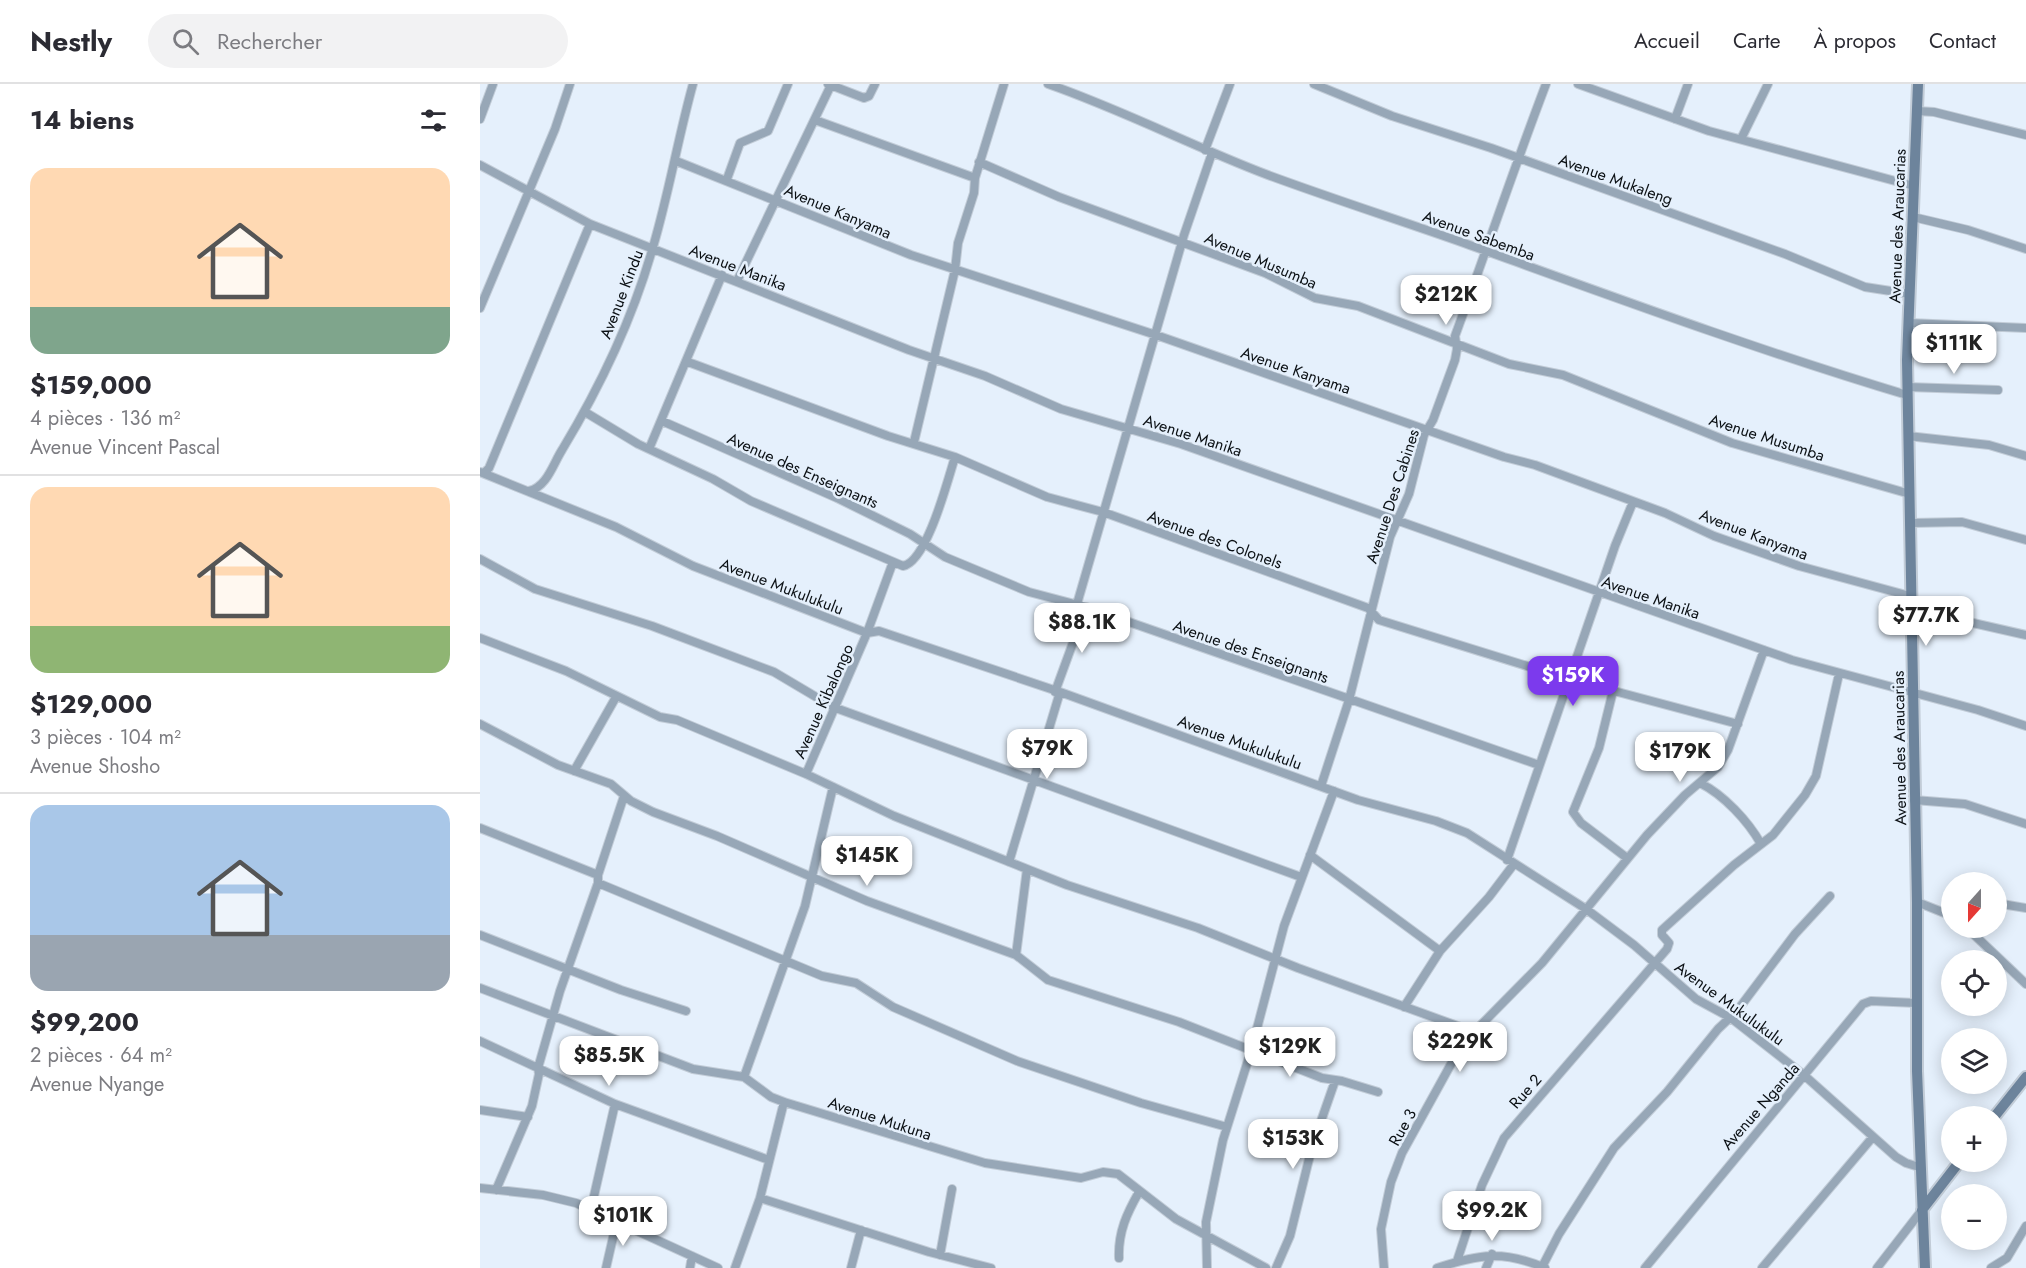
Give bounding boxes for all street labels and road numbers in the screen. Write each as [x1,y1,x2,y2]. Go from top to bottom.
street label: Avenue Mukaleng [1555,148,1676,211]
street label: Avenue des Araucarias [1883,148,1912,304]
street label: Avenue Kanyama [781,178,895,244]
street label: Avenue Sabemba [1420,205,1538,266]
street label: Avenue Musumba [1201,226,1321,295]
street label: Avenue Manika [686,238,790,297]
street label: Avenue Kindu [594,246,649,342]
street label: Avenue Kanyama [1238,341,1354,400]
street label: Avenue Musumba [1706,408,1828,467]
street label: Avenue Manika [1141,409,1245,462]
street label: Avenue Des Cabines [1360,426,1425,566]
street label: Avenue des Enseignants [724,427,882,514]
street label: Avenue Kanyama [1696,503,1811,566]
street label: Avenue des Colonels [1144,504,1286,575]
street label: Avenue Mukulukulu [717,552,847,621]
street label: Avenue Manika [1599,570,1703,625]
street label: Avenue des Enseignants [1170,614,1332,689]
street label: Avenue Kibalongo [788,640,859,762]
street label: Avenue des Araucarias [1887,671,1912,825]
street label: Avenue Mukulukulu [1174,709,1305,776]
street label: Avenue Mukulukulu [1670,956,1789,1051]
street label: Avenue Nganda [1716,1058,1805,1155]
street label: Rue 2 [1504,1069,1547,1114]
street label: Avenue Mukuna [825,1091,934,1146]
street label: Rue 3 [1383,1104,1422,1150]

